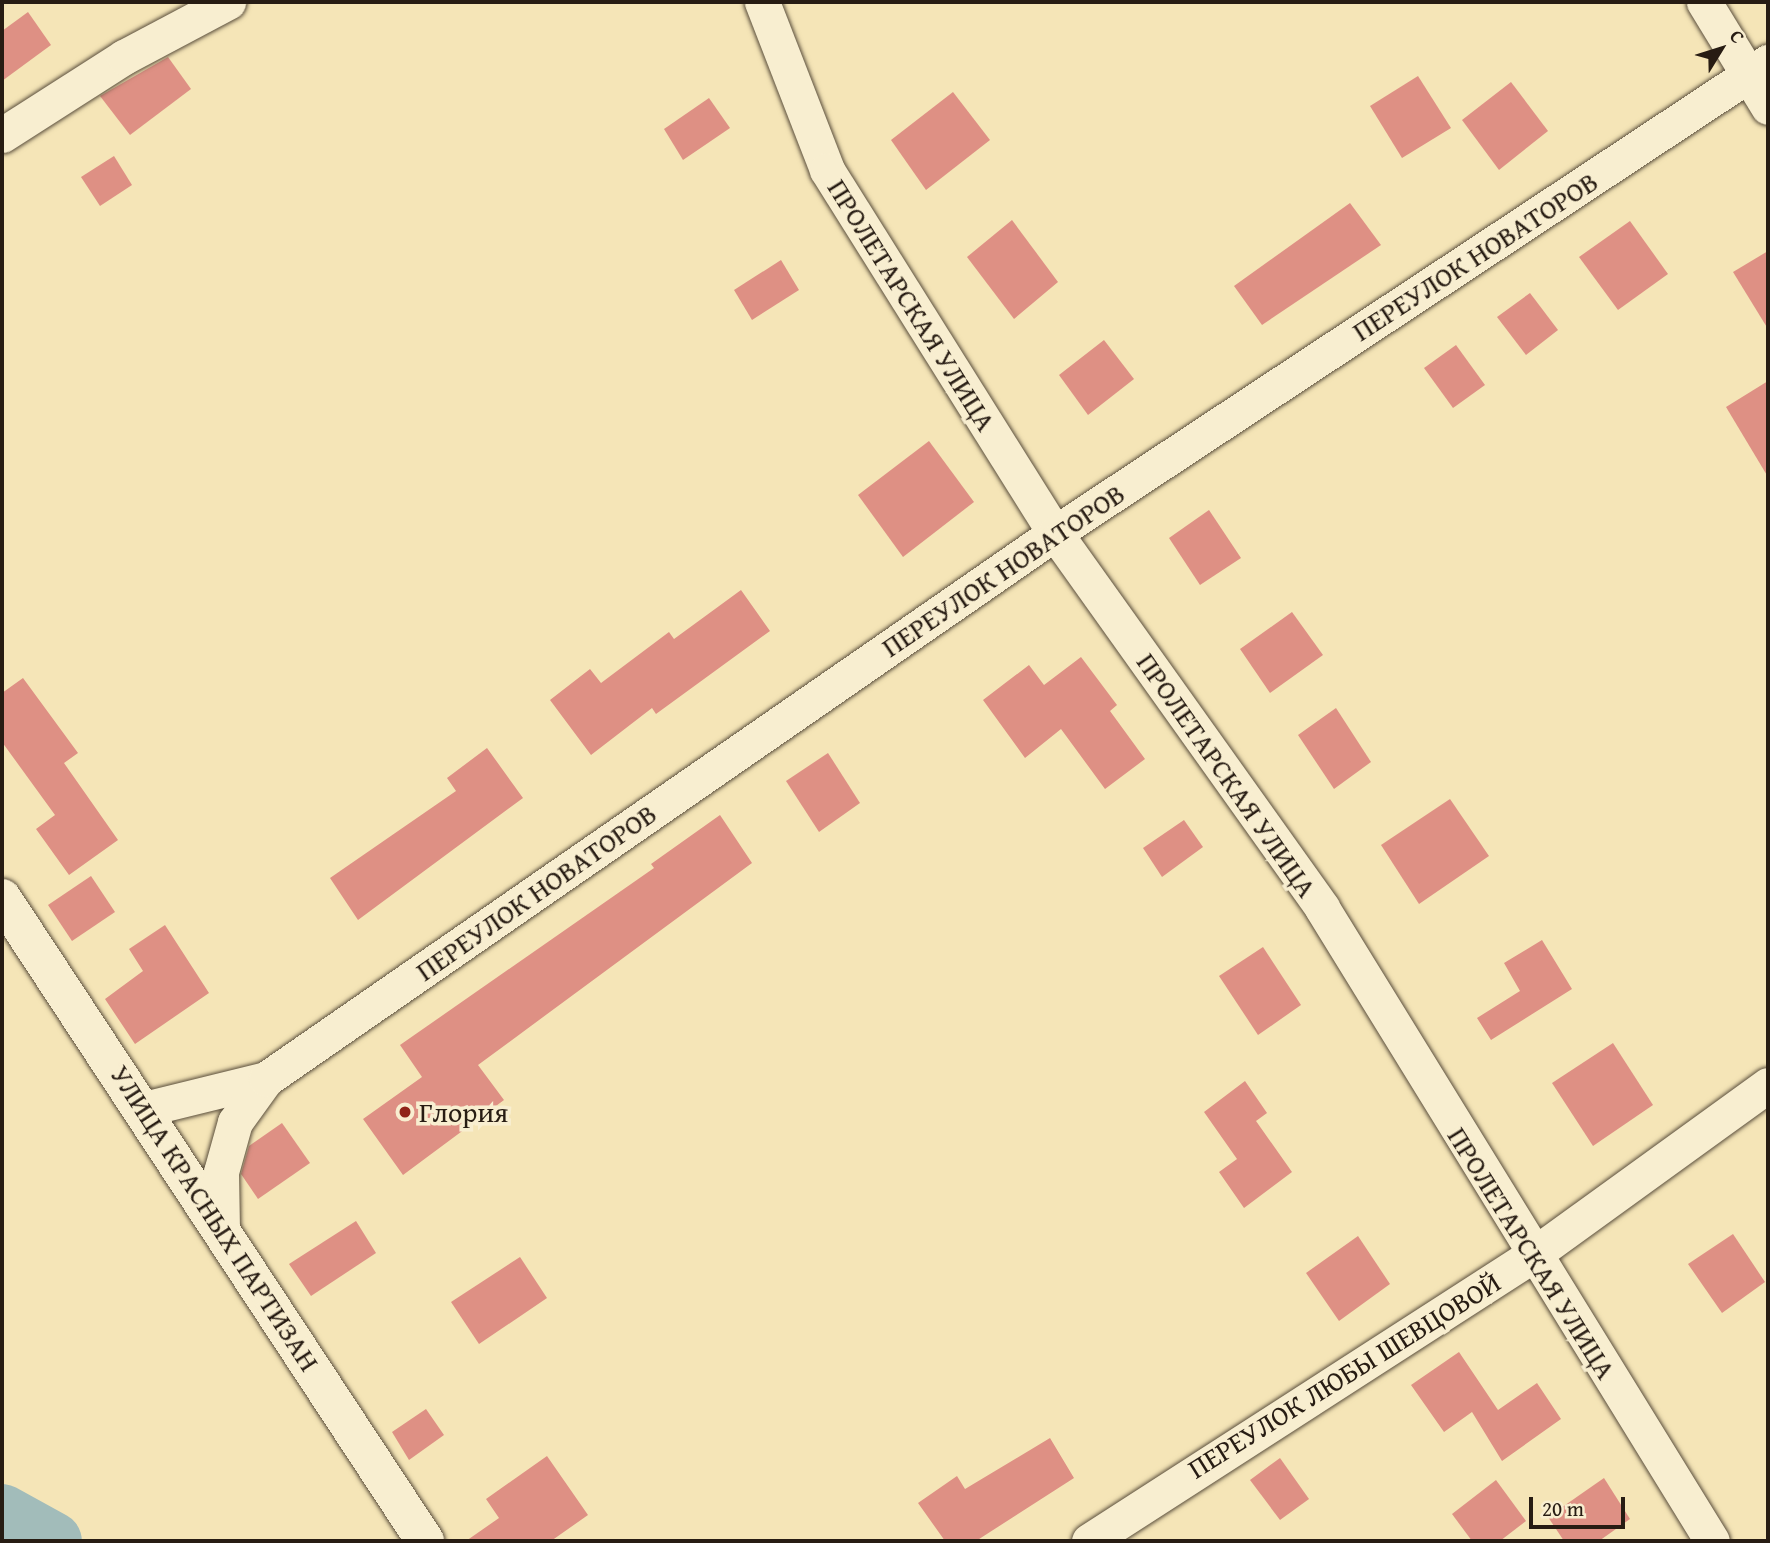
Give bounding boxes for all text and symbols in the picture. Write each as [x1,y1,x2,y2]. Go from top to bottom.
north arrow [1686,14,1756,84]
text: С [1723,23,1752,49]
street label: ПЕРЕУЛОК НОВАТОРОВ [1346,164,1604,348]
street label: ПРОЛЕТАРСКАЯ УЛИЦА [821,173,1003,437]
street label: ПЕРЕУЛОК НОВАТОРОВ [875,476,1131,664]
street label: ПРОЛЕТАРСКАЯ УЛИЦА [1130,646,1324,904]
street label: ПЕРЕУЛОК НОВАТОРОВ [409,796,663,988]
street label: УЛИЦА КРАСНЫХ ПАРТИЗАН [103,1059,327,1377]
place label: Глория [419,1095,508,1129]
marker: Глория [397,1104,413,1120]
street label: ПРОЛЕТАРСКАЯ УЛИЦА [1441,1121,1623,1385]
street label: ПЕРЕУЛОК ЛЮБЫ ШЕВЦОВОЙ [1181,1265,1507,1485]
scale bar [1532,1484,1628,1528]
text: 20 m [1542,1493,1584,1524]

